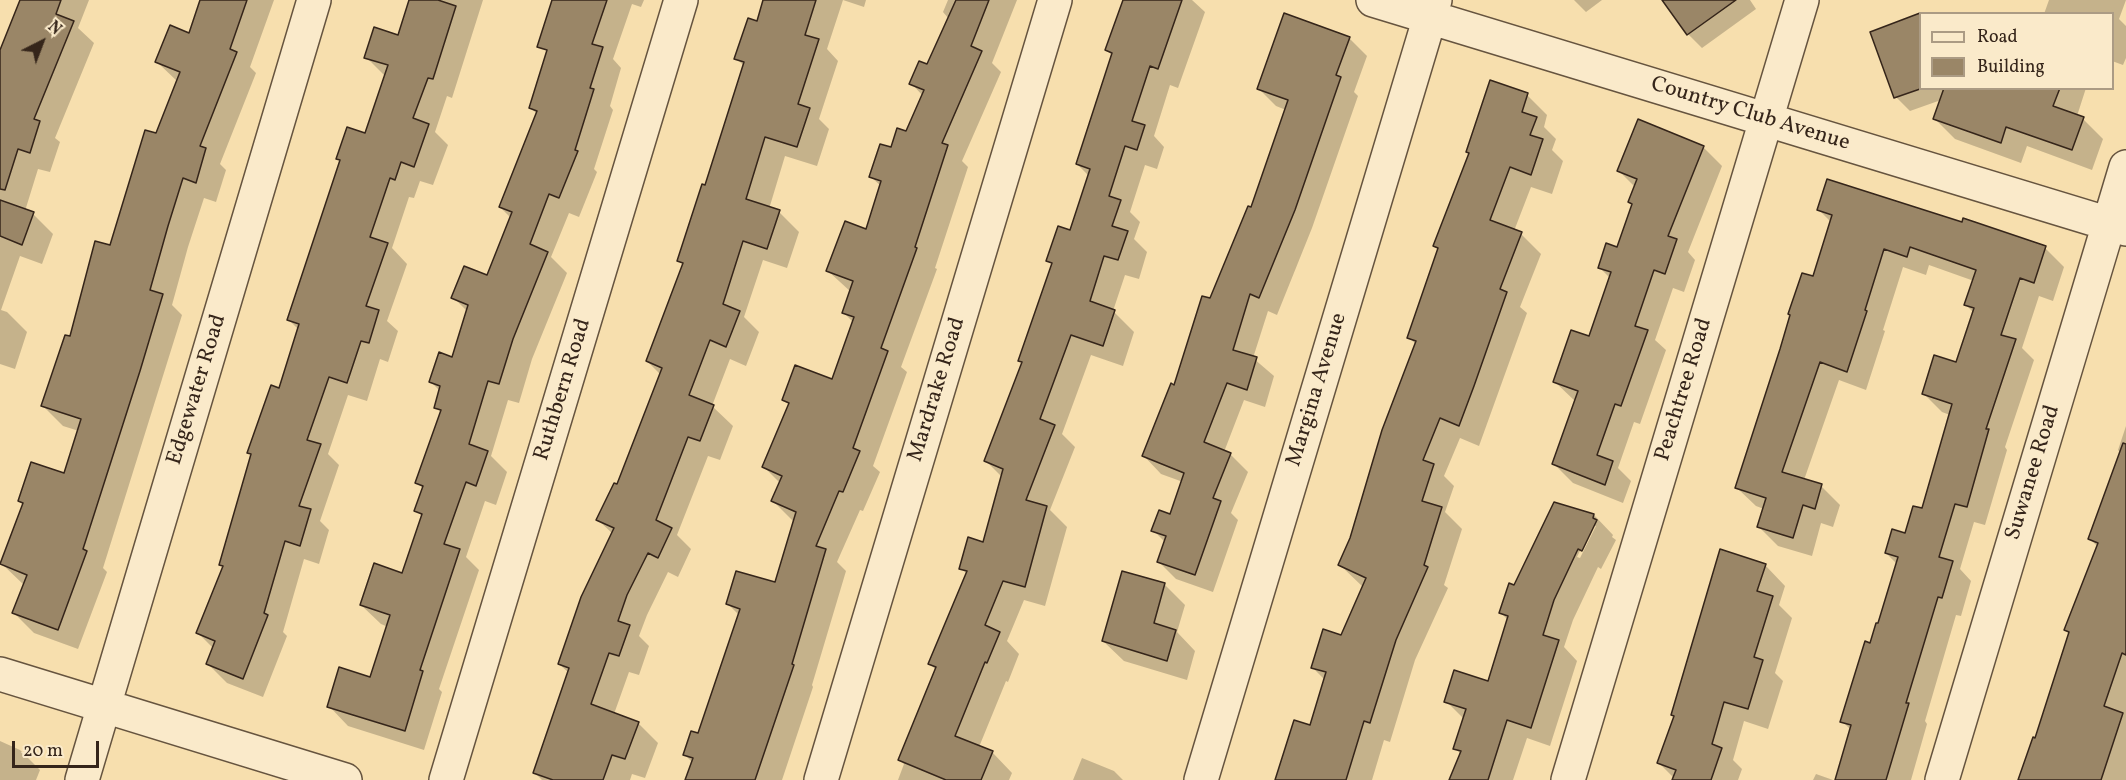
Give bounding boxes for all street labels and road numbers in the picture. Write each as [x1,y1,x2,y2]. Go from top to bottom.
street label: Country Club Avenue [1647,72,1853,158]
street label: Margina Avenue [1282,310,1354,470]
street label: Edgewater Road [163,312,233,468]
street label: Mardrake Road [904,315,972,465]
street label: Peachtree Road [1651,315,1719,465]
street label: Ruthbern Road [530,316,598,464]
street label: Suwanee Road [2001,402,2067,544]

